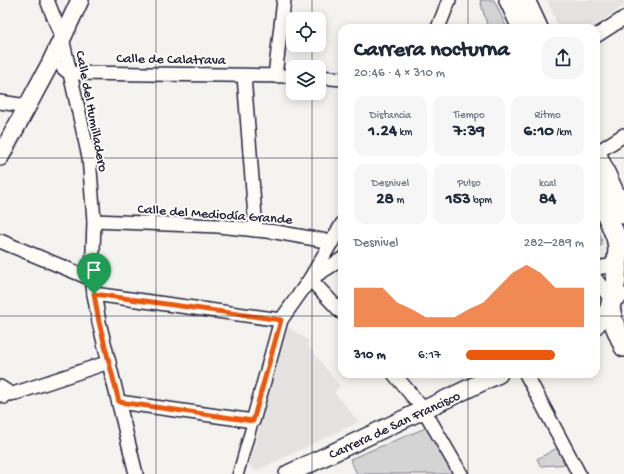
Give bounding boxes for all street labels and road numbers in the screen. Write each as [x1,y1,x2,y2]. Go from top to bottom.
street label: Calle del Humilladero [70,49,111,173]
street label: Calle de Calatrava [116,51,227,70]
street label: Calle del Mediodía Grande [137,202,294,229]
street label: Carrera de San Francisco [327,388,463,464]

